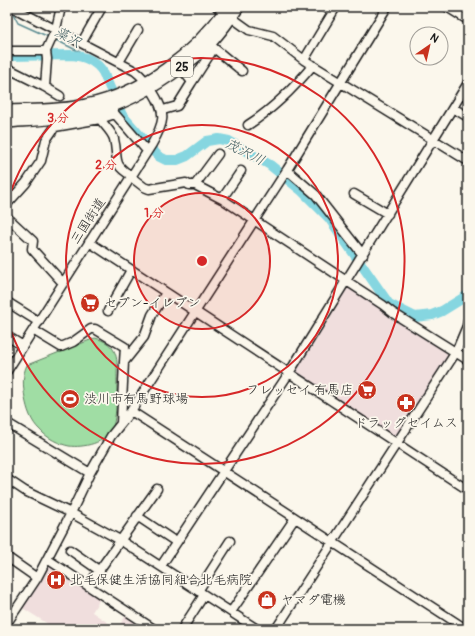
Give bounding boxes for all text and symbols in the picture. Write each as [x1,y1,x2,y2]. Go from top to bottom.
water label: 藻沢 [52,23,85,52]
north arrow [409,26,449,66]
text: N [428,31,441,46]
road number: 25 [171,57,193,77]
text: 3 分 [47,111,69,126]
water label: 茂沢川 [222,135,268,169]
text: 2 分 [95,158,117,173]
street label: 三国街道 [67,195,109,247]
text: 1 分 [144,206,164,221]
centre of rings [195,254,209,268]
supermarket icon: セブン-イレブン [79,292,101,314]
place label: セブン-イレブン [104,295,201,311]
supermarket icon: フレッセイ 有馬店 [356,379,378,401]
place label: フレッセイ 有馬店 [246,382,353,398]
sports icon: 渋川市有馬野球場 [59,388,81,410]
place label: 渋川市有馬野球場 [84,391,188,407]
pharmacy icon: ドラッグセイムス [395,392,417,414]
place label: ドラッグセイムス [354,415,458,431]
hospital icon: 北毛保健生活協同組合北毛病院 [45,569,67,591]
place label: 北毛保健生活協同組合北毛病院 [70,572,252,588]
shop icon: ヤマダ電機 [256,589,278,611]
place label: ヤマダ電機 [281,592,346,608]

